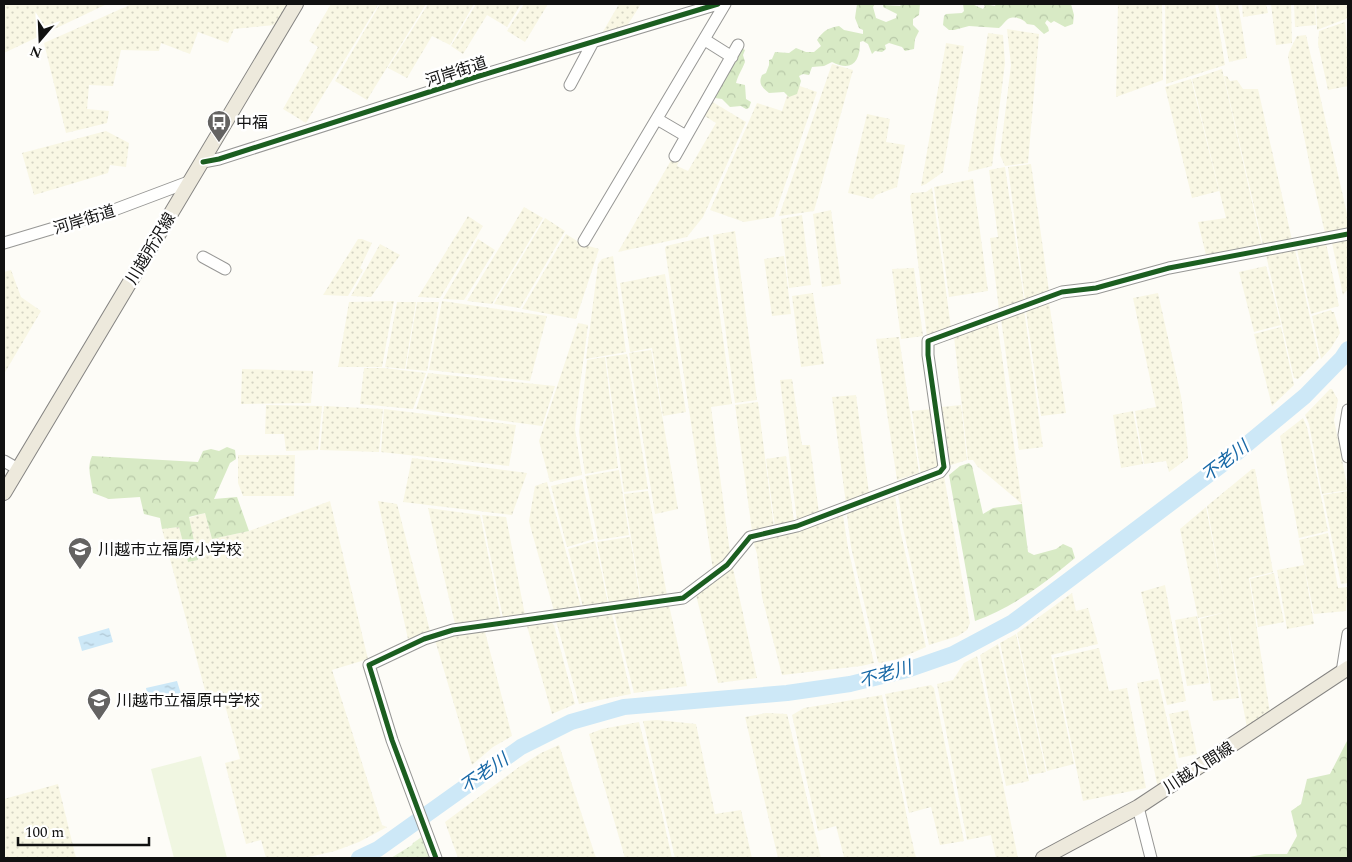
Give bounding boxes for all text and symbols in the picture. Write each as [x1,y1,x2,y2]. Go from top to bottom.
north arrow [15,15,65,65]
text: N [27,40,45,64]
street label: 河岸街道 [422,51,490,93]
bus stop icon: 中福 [206,109,232,143]
place label: 中福 [236,111,268,135]
street label: 河岸街道 [50,199,118,241]
street label: 川越所沢線 [120,208,182,289]
water label: 不老川 [1196,433,1256,489]
school or university icon: 川越市立福原小学校 [67,536,93,570]
place label: 川越市立福原小学校 [98,538,242,562]
water label: 不老川 [855,654,917,695]
school or university icon: 川越市立福原中学校 [86,687,112,721]
place label: 川越市立福原中学校 [116,689,260,713]
street label: 川越入間線 [1158,736,1239,800]
water label: 不老川 [454,746,516,800]
scale bar [18,814,149,846]
text: 100 m [25,821,64,844]

